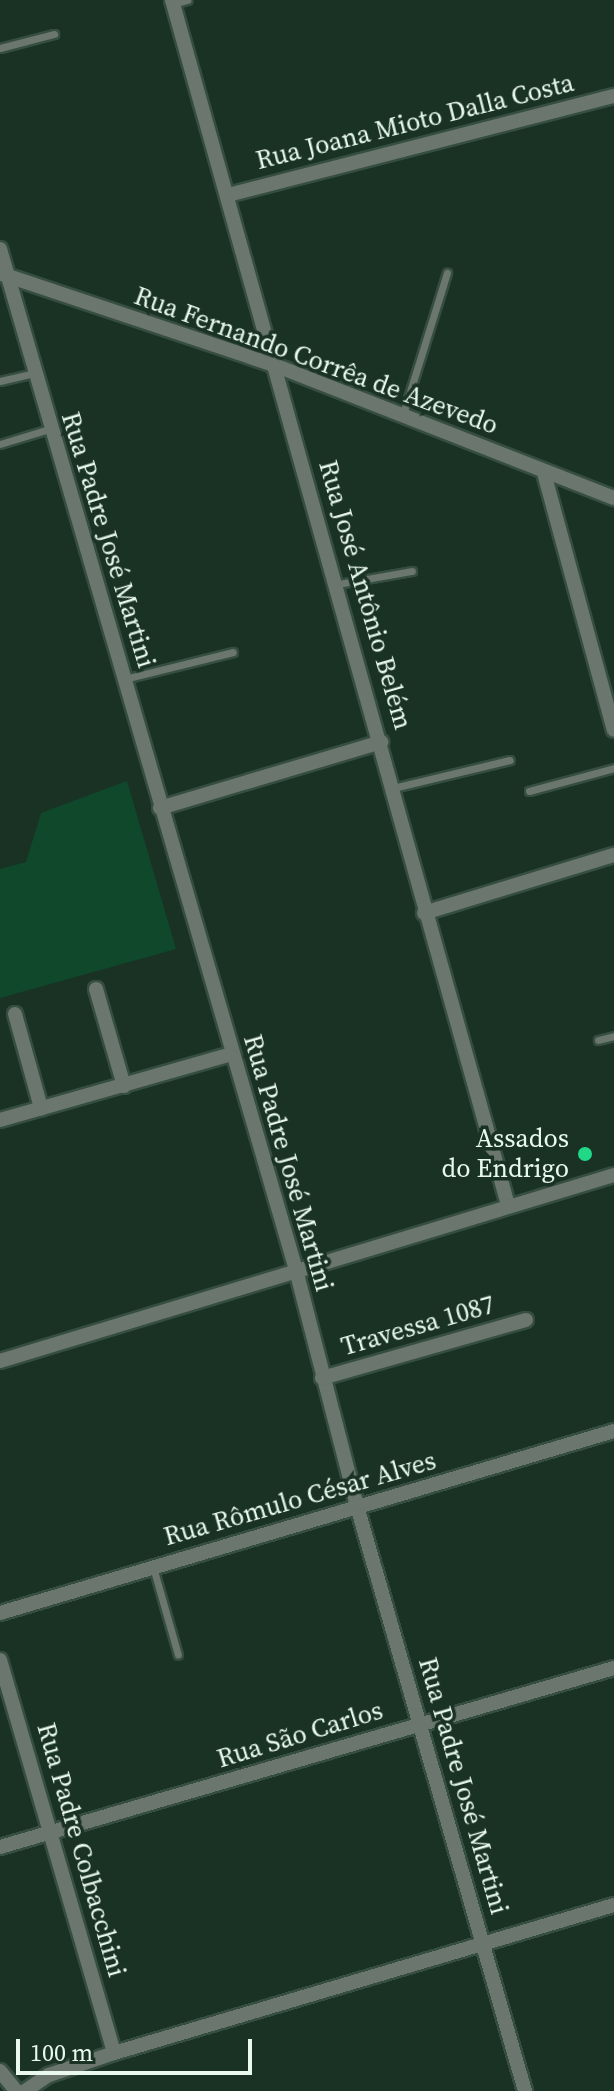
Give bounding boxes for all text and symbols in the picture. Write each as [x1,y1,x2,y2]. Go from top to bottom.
street label: Rua Joana Mioto Dalla Costa [253,67,577,177]
street label: Rua Fernando Corrêa de Azevedo [130,281,502,441]
street label: Rua Padre José Martini [54,408,162,672]
street label: Rua José Antônio Belém [312,457,418,733]
street label: Rua Padre José Martini [236,1031,340,1295]
place label: Assados do Endrigo [442,1123,569,1184]
marker: Assados do Endrigo [576,1145,594,1163]
street label: Travessa 1087 [338,1289,498,1363]
street label: Rua Rômulo César Alves [160,1445,440,1553]
street label: Rua Padre José Martini [411,1654,515,1918]
street label: Rua São Carlos [213,1695,387,1775]
street label: Rua Padre Colbacchini [30,1719,132,1981]
scale bar [20,2023,256,2073]
text: 100 m [30,2036,93,2069]

